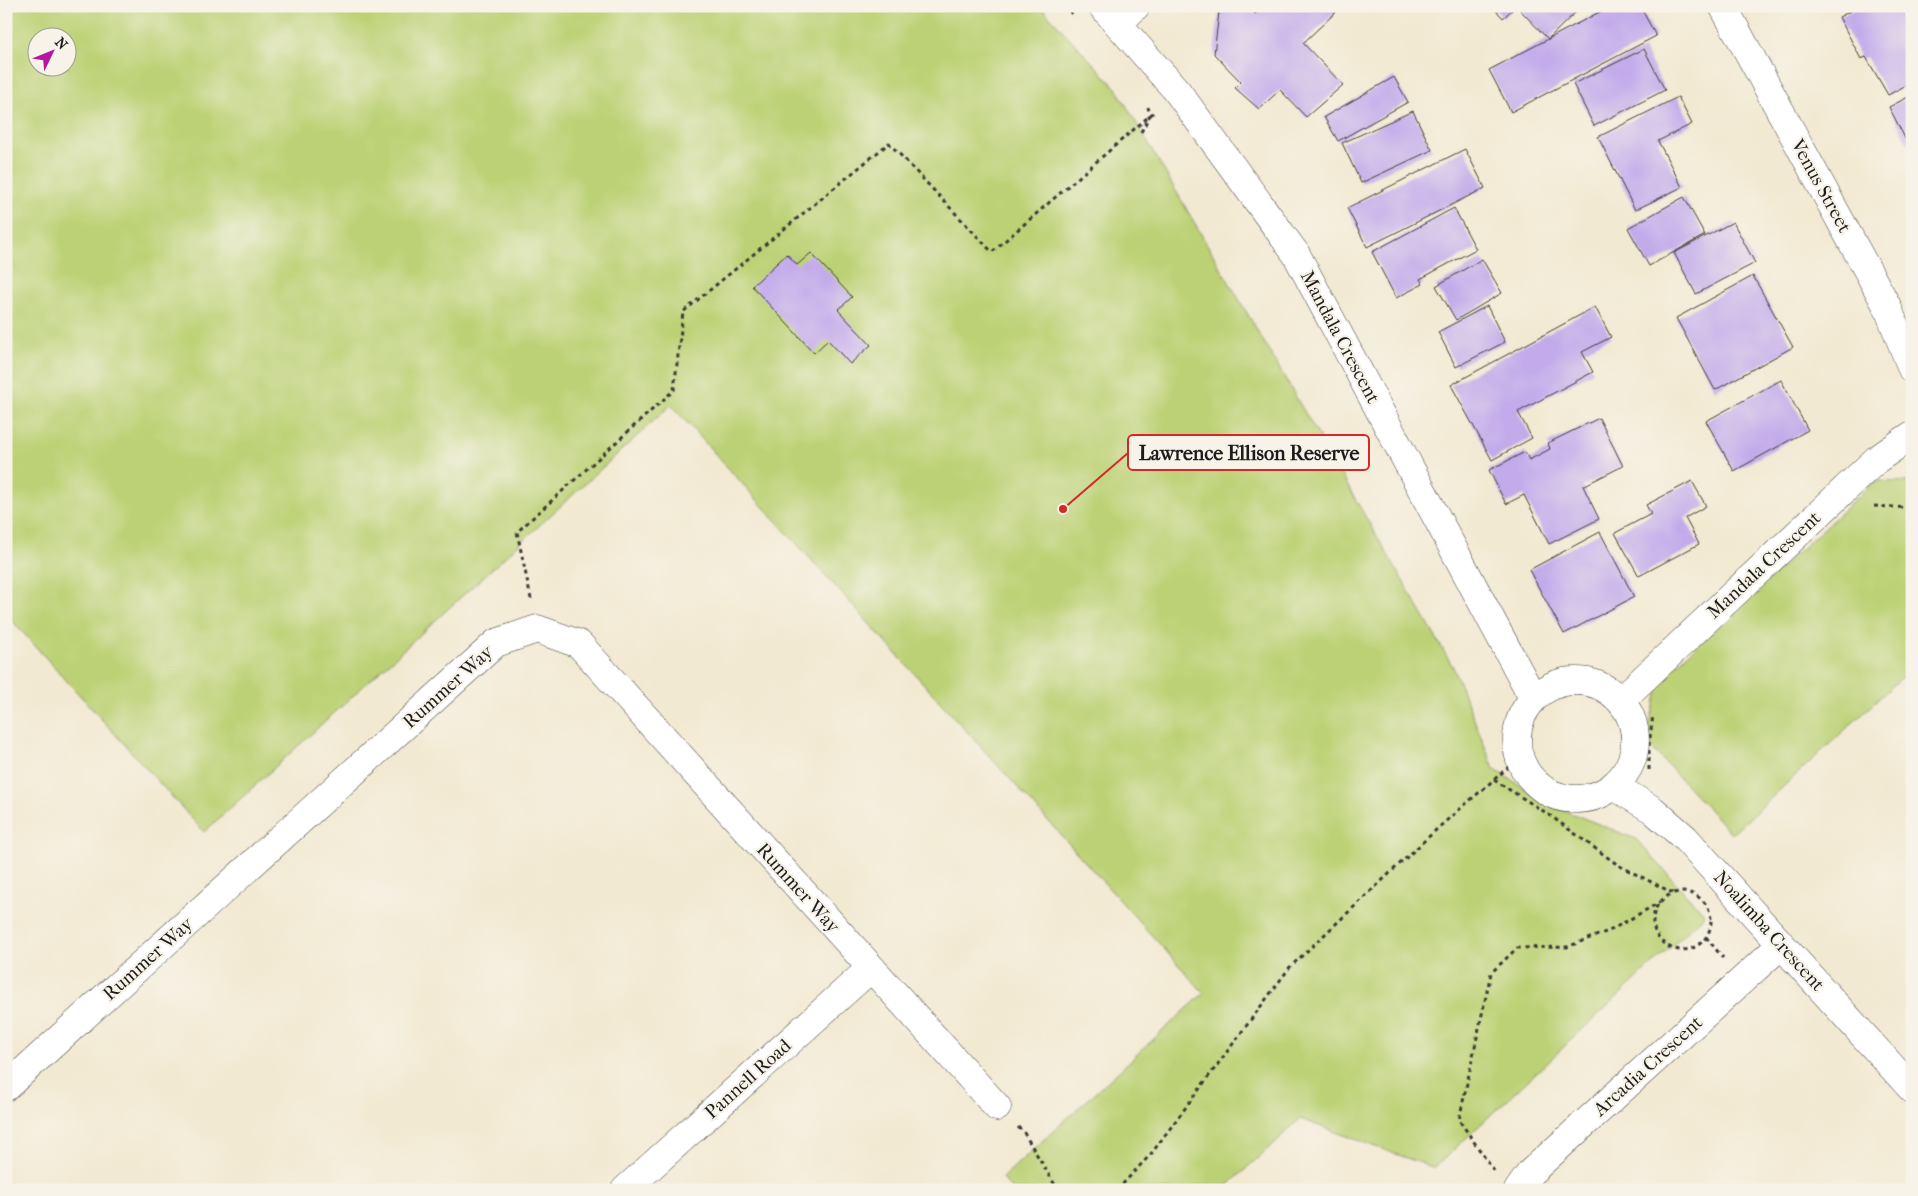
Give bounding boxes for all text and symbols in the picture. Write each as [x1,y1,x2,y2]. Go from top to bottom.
north arrow [28,28,78,78]
text: N [51,34,71,53]
street label: Venus Street [1786,135,1856,237]
street label: Mandala Crescent [1296,267,1384,407]
callout: Lawrence Ellison Reserve [1128,435,1369,470]
text: Lawrence Ellison Reserve [1139,442,1359,465]
street label: Mandala Crescent [1703,507,1825,623]
street label: Rummer Way [399,640,498,733]
street label: Rummer Way [752,839,845,938]
street label: Noalimba Crescent [1709,866,1829,996]
street label: Rummer Way [99,912,198,1005]
street label: Arcadia Crescent [1588,1011,1707,1121]
street label: Pannell Road [700,1034,796,1123]

